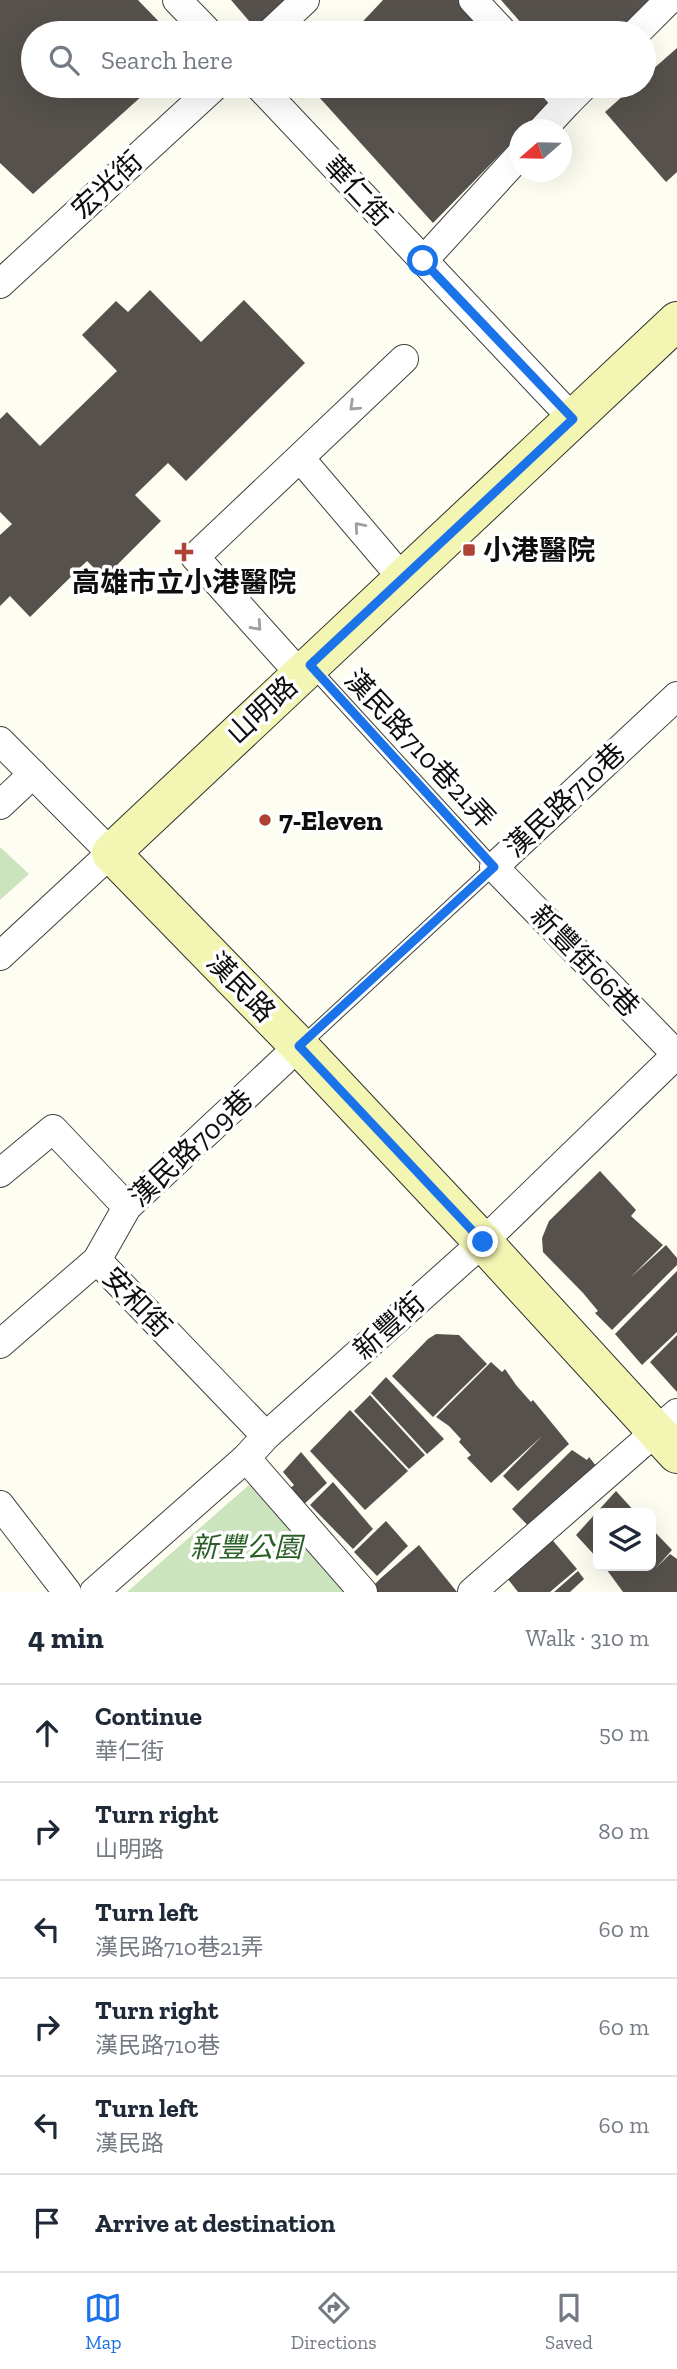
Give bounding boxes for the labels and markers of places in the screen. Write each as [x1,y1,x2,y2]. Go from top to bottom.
place label: 小港醫院 [483,534,595,567]
marker: 高雄市立小港醫院 [174,542,194,562]
marker: 小港醫院 [461,542,477,558]
place label: 高雄市立小港醫院 [72,566,296,599]
place label: 7-Eleven [279,804,383,837]
marker: 7-Eleven [257,812,273,828]

